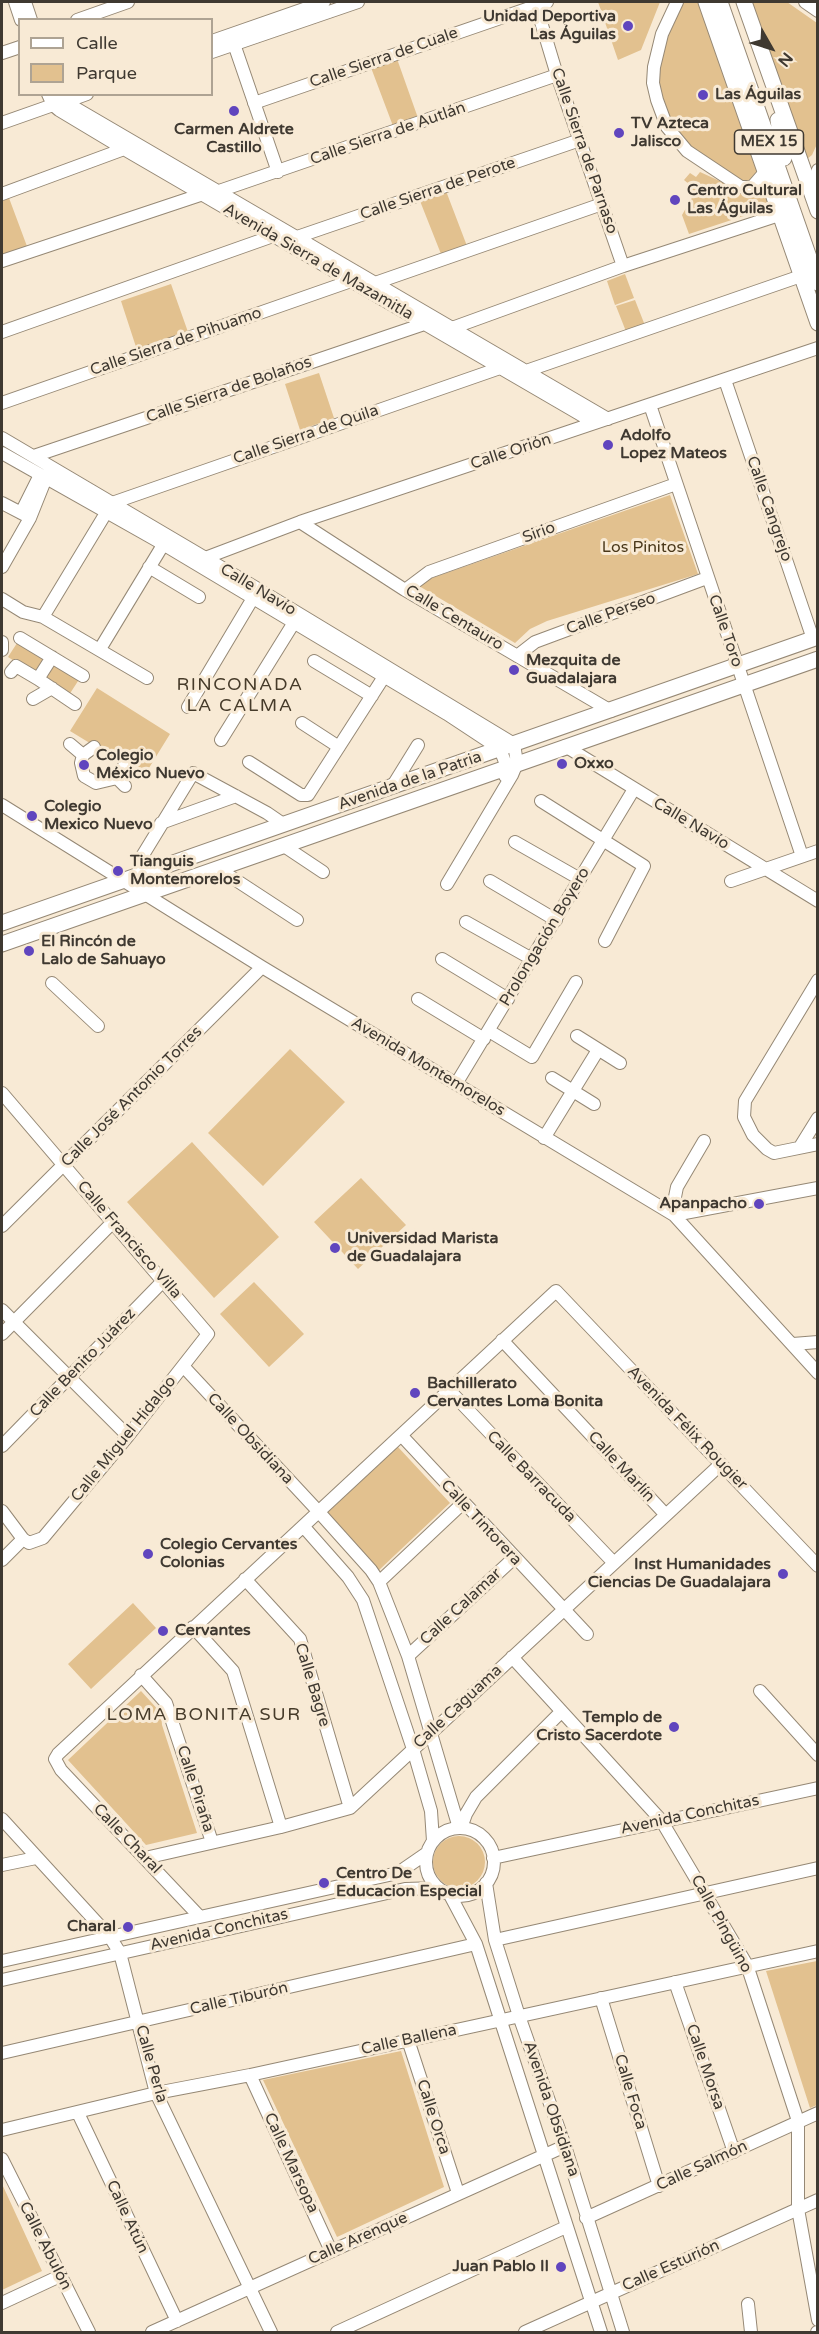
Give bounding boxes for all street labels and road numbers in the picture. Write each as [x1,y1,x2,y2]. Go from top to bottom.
street label: Calle Sierra de Cuale [307,24,461,92]
street label: Calle Sierra de Parnaso [547,65,621,237]
street label: Calle Sierra de Autlán [308,98,468,170]
road number: MEX 15 [734,130,804,154]
street label: Calle Sierra de Perote [358,153,518,225]
street label: Avenida Sierra de Mazamitla [219,200,417,324]
street label: Calle Sierra de Pihuamo [88,304,264,380]
street label: Calle Sierra de Bolaños [144,353,314,427]
street label: Calle Sierra de Quila [231,401,381,469]
street label: Calle Orión [468,430,554,474]
street label: Calle Cangrejo [742,454,796,564]
street label: Sirio [520,518,558,548]
street label: Calle Navío [217,560,299,620]
street label: Calle Centauro [401,581,507,655]
street label: Calle Perseo [564,589,658,639]
street label: Calle Toro [704,592,746,670]
street label: Avenida de la Patria [336,747,484,815]
street label: Calle Navío [650,794,732,854]
street label: Prolongación Boyero [496,864,594,1010]
street label: Avenida Montemorelos [348,1013,508,1121]
street label: Calle José Antonio Torres [58,1023,206,1171]
street label: Calle Francisco Villa [73,1177,185,1303]
street label: Calle Benito Juárez [26,1305,140,1421]
street label: Avenida Félix Rougier [623,1362,751,1494]
street label: Calle Miguel Hidalgo [67,1372,181,1506]
street label: Calle Obsidiana [203,1389,297,1489]
street label: Calle Barracuda [482,1427,580,1527]
street label: Calle Marlín [583,1428,659,1506]
street label: Calle Tintorera [436,1476,526,1570]
street label: Calle Calamar [416,1564,506,1650]
street label: Calle Bagre [290,1641,334,1729]
street label: Calle Caguama [410,1661,506,1753]
street label: Calle Piraña [172,1743,218,1835]
street label: Avenida Conchitas [619,1791,761,1839]
street label: Calle Charal [89,1800,165,1878]
street label: Calle Pingüino [686,1872,756,1976]
street label: Avenida Conchitas [148,1905,290,1955]
street label: Calle Tiburón [188,1978,290,2020]
street label: Calle Ballena [359,2021,459,2059]
street label: Calle Morsa [681,2022,729,2112]
street label: Calle Perla [131,2023,171,2105]
street label: Avenida Obsidiana [519,2039,583,2179]
street label: Calle Foca [609,2052,651,2132]
street label: Calle Orca [412,2077,454,2157]
street label: Calle Marsopa [259,2110,323,2216]
street label: Calle Salmón [653,2137,751,2195]
street label: Calle Atún [102,2177,152,2257]
street label: Calle Abulón [15,2199,75,2293]
street label: Calle Arenque [305,2209,411,2269]
street label: Calle Esturión [619,2236,723,2296]

